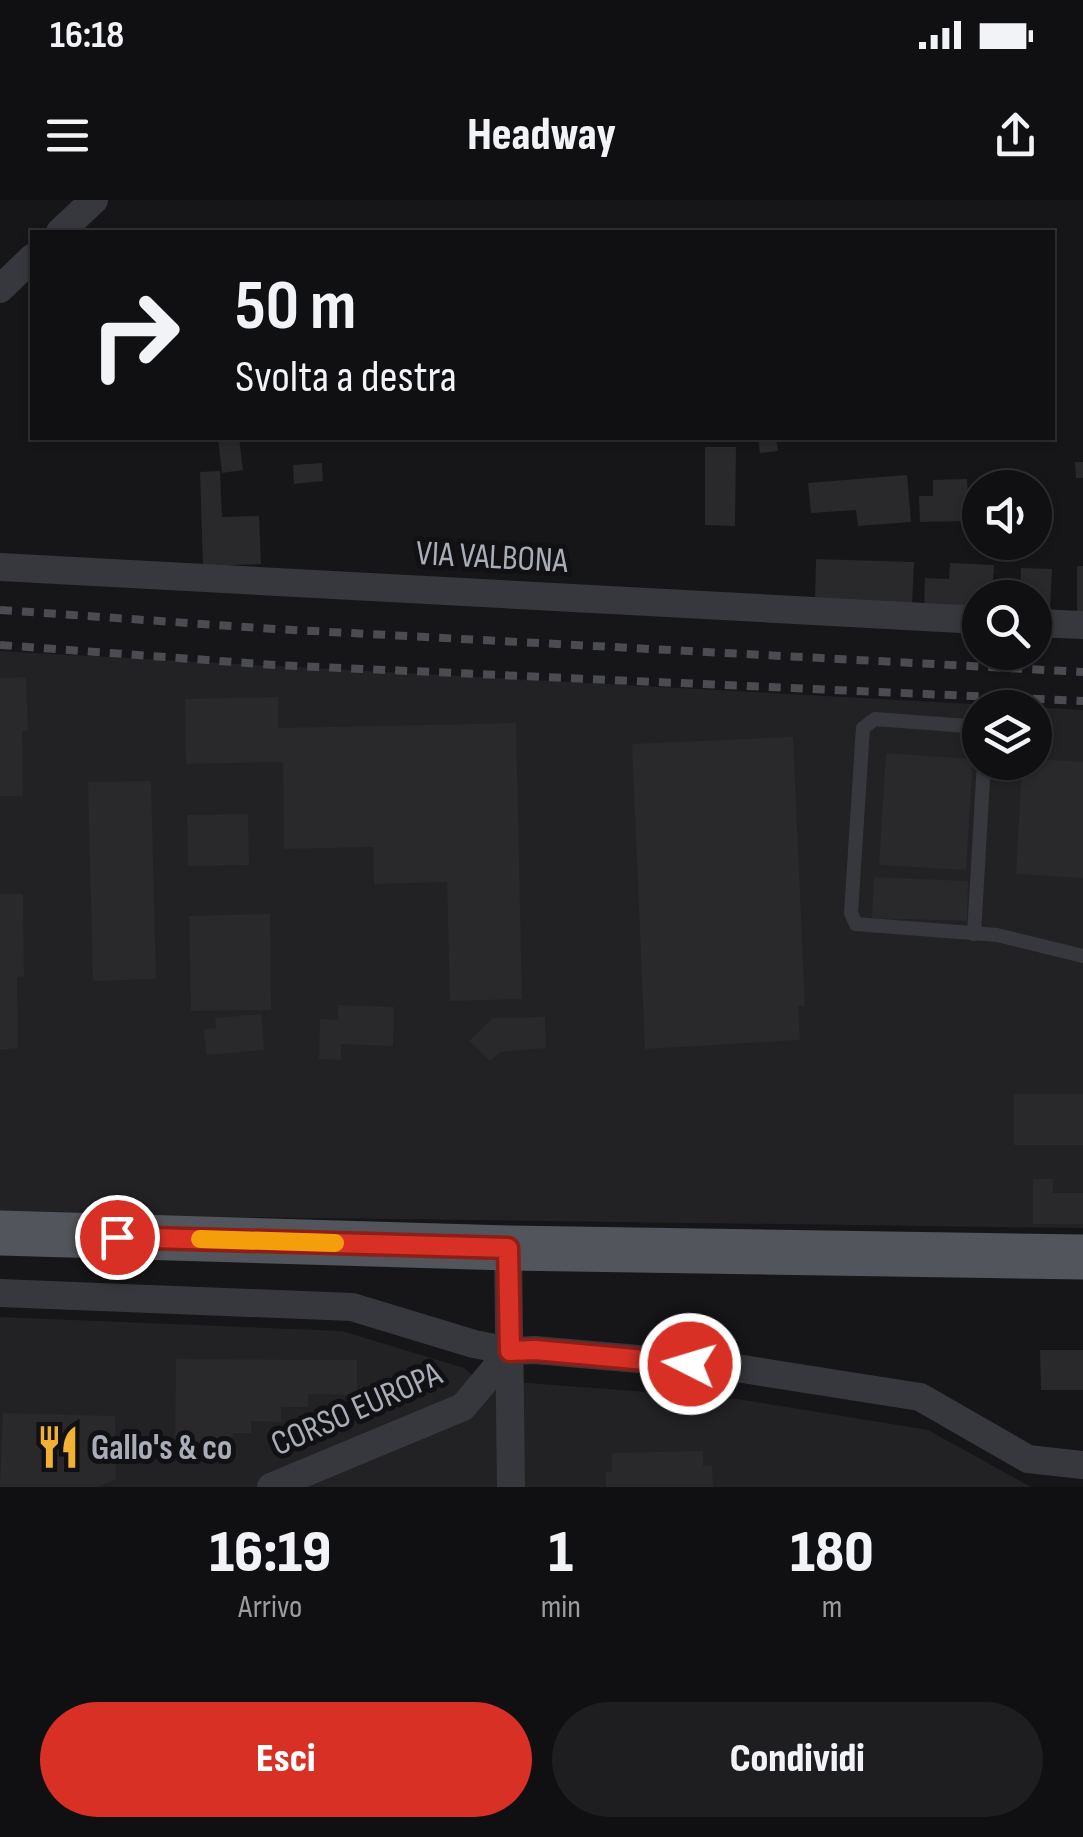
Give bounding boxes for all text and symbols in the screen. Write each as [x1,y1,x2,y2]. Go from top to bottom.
text: 16:18 [50,13,124,58]
icon: menu [40,108,95,163]
text: Headway [467,108,616,163]
icon: share [988,108,1043,163]
text: 50 m [235,265,356,349]
icon: right [70,270,200,400]
text: Svolta a destra [235,350,457,405]
map controls [962,470,1052,780]
button: sound [962,470,1052,560]
street label: VIA VALBONA [415,532,570,583]
button: search [962,580,1052,670]
button: layers [962,690,1052,780]
pin [75,1195,160,1280]
icon: arrive [90,1210,145,1265]
position arrow [638,1312,742,1416]
street label: CORSO EUROPA [265,1352,449,1466]
restaurant icon: Gallo's & co [34,1423,82,1471]
place label: Gallo's & co [91,1427,232,1470]
text: 16:19 [209,1517,331,1589]
text: 1 [549,1517,573,1589]
text: 180 [790,1517,874,1589]
text: Arrivo [238,1588,302,1627]
text: min [541,1588,581,1627]
text: m [822,1588,842,1627]
button: Esci [40,1702,532,1817]
button: Condividi [552,1702,1043,1817]

